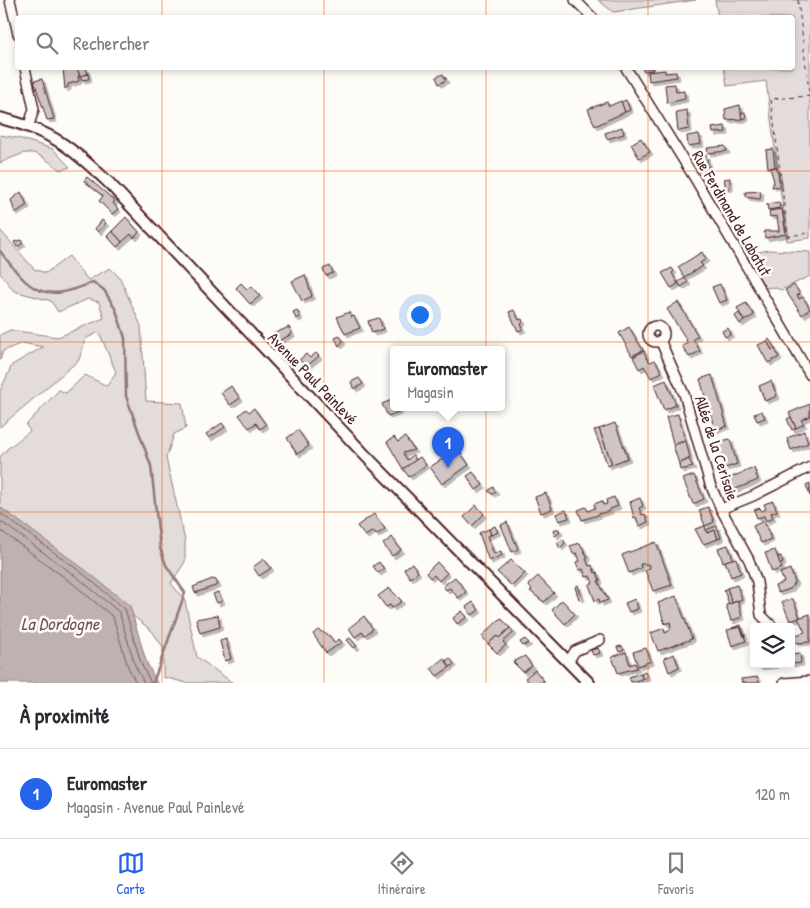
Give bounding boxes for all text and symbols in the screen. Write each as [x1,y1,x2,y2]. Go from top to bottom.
search box [15,15,795,70]
icon: search [33,29,61,57]
text: Rechercher [73,30,150,56]
street label: Rue Ferdinand de Labatut [687,146,777,280]
your location [407,302,433,328]
street label: Avenue Paul Painlevé [263,327,363,430]
popup [390,346,505,411]
text: Euromaster [407,355,488,381]
text: Magasin [407,381,454,403]
street label: Allée de la Cerisaie [690,393,744,504]
pin: 1 [432,427,464,468]
water label: La Dordogne [21,611,100,636]
map controls [750,623,795,668]
button: layers [750,623,795,668]
text: À proximité [20,701,109,730]
text: Euromaster [67,770,147,796]
text: 1 [33,783,39,805]
text: 120 m [755,783,790,805]
text: Magasin · Avenue Paul Painlevé [67,796,244,818]
tab: Carte [116,849,145,898]
tab: Itinéraire [377,849,426,898]
tab: Favoris [658,849,694,898]

